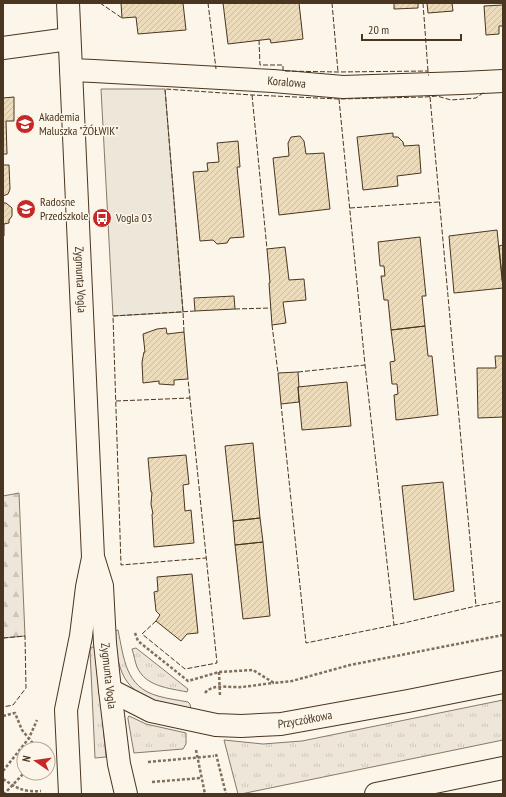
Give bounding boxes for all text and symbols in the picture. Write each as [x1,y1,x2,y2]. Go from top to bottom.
scale bar [362,16,461,42]
text: 20 m [368,22,389,37]
street label: Koralowa [267,73,307,91]
place label: Akademia Maluszka "ŻÓŁWIK" [39,109,119,138]
school or university icon: Akademia Maluszka "ŻÓŁWIK" [14,113,36,135]
place label: Radosne Przedszkole [40,194,89,223]
school or university icon: Radosne Przedszkole [15,198,37,220]
bus stop icon: Vogla 03 [91,207,113,229]
place label: Vogla 03 [115,210,152,225]
street label: Zygmunta Vogla [72,246,90,313]
street label: Zygmunta Vogla [98,642,120,710]
street label: Przyczółkowa [277,707,333,731]
north arrow [16,741,56,781]
text: N [19,754,34,763]

